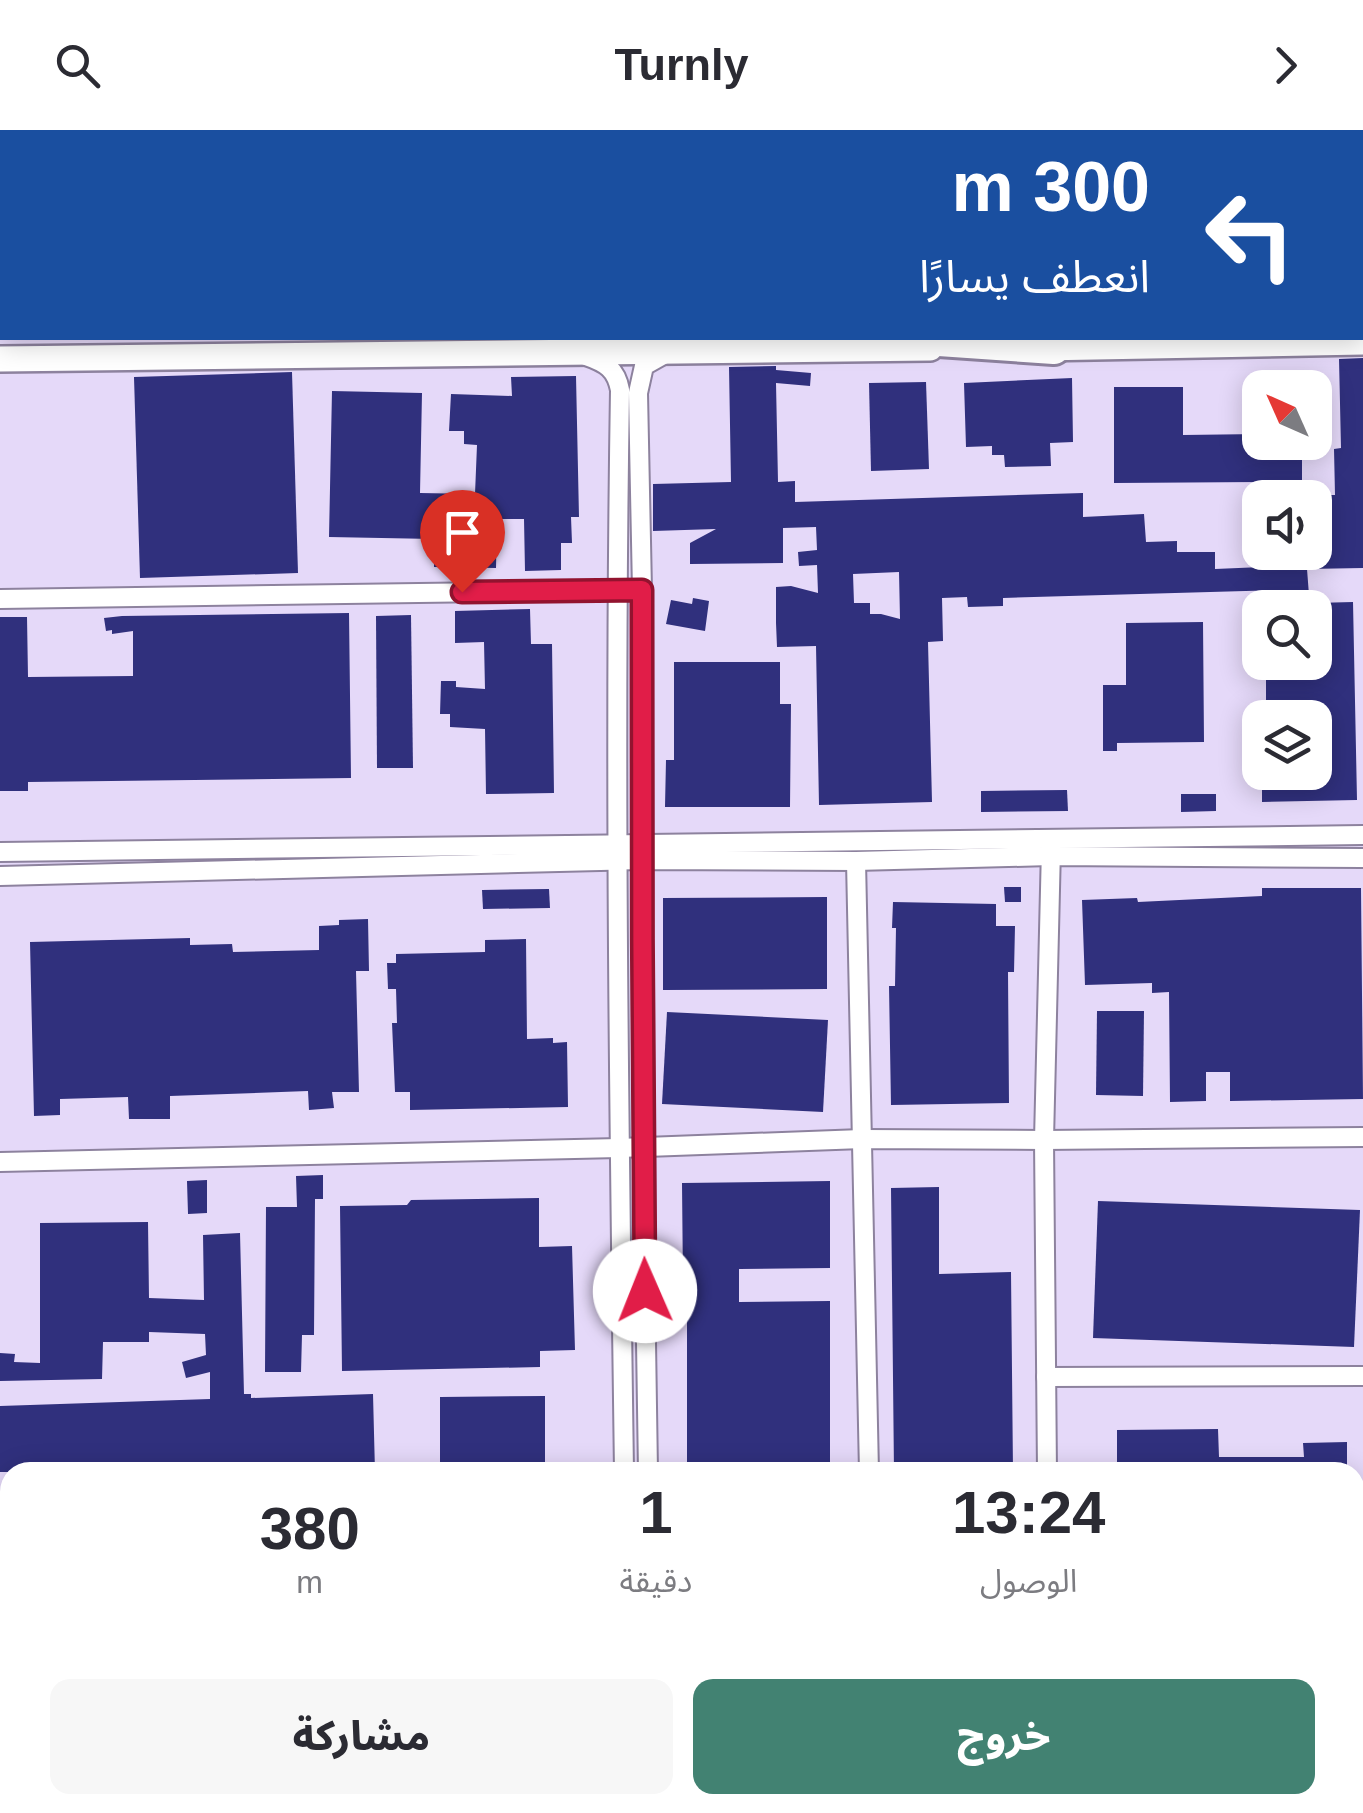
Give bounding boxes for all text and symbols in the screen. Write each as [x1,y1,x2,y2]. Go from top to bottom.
icon: search [50,38,105,93]
icon: forward [1258,38,1313,93]
text: Turnly [614,39,749,90]
text: 300 m [952,148,1150,226]
icon: left [1185,170,1315,300]
text: انعطف يسارًا [919,251,1150,302]
north arrow [1242,370,1332,460]
map controls [1242,370,1332,790]
button: sound [1242,480,1332,570]
pin [420,490,505,593]
icon: arrive [435,505,490,560]
button: search [1242,590,1332,680]
button: layers [1242,700,1332,790]
position arrow [593,1239,697,1343]
text: 1 [639,1479,673,1546]
text: 13:24 [952,1479,1105,1546]
text: 380 [260,1495,360,1562]
text: دقيقة [619,1563,692,1599]
text: الوصول [980,1563,1077,1599]
text: m [296,1564,323,1600]
button: مشاركة [50,1679,673,1794]
button: خروج [693,1679,1315,1794]

